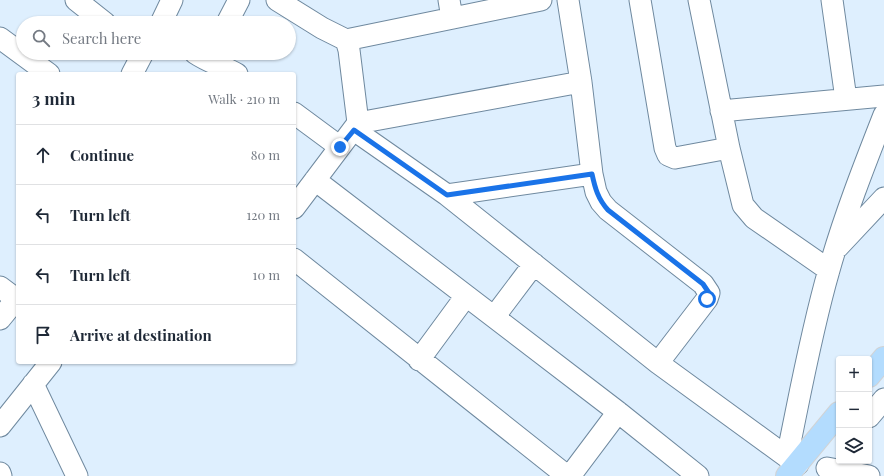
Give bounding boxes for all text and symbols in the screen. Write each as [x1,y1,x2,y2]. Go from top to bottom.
search box [16,16,296,60]
icon: search [30,27,52,49]
text: Search here [62,28,141,48]
text: 3 min [32,87,75,109]
text: Walk · 210 m [208,90,280,107]
route end [331,138,349,156]
icon: ahead [32,144,54,166]
text: Continue [70,145,134,165]
text: 80 m [251,146,280,163]
icon: left [32,204,54,226]
text: Turn left [70,205,131,225]
text: 120 m [246,206,280,223]
icon: left [32,264,54,286]
text: Turn left [70,265,131,285]
text: 10 m [253,266,280,283]
route start [698,290,716,308]
icon: arrive [32,324,54,346]
text: Arrive at destination [70,325,212,345]
map controls [836,356,872,464]
button: + [836,356,872,392]
button: − [836,392,872,428]
button: layers [836,428,872,464]

